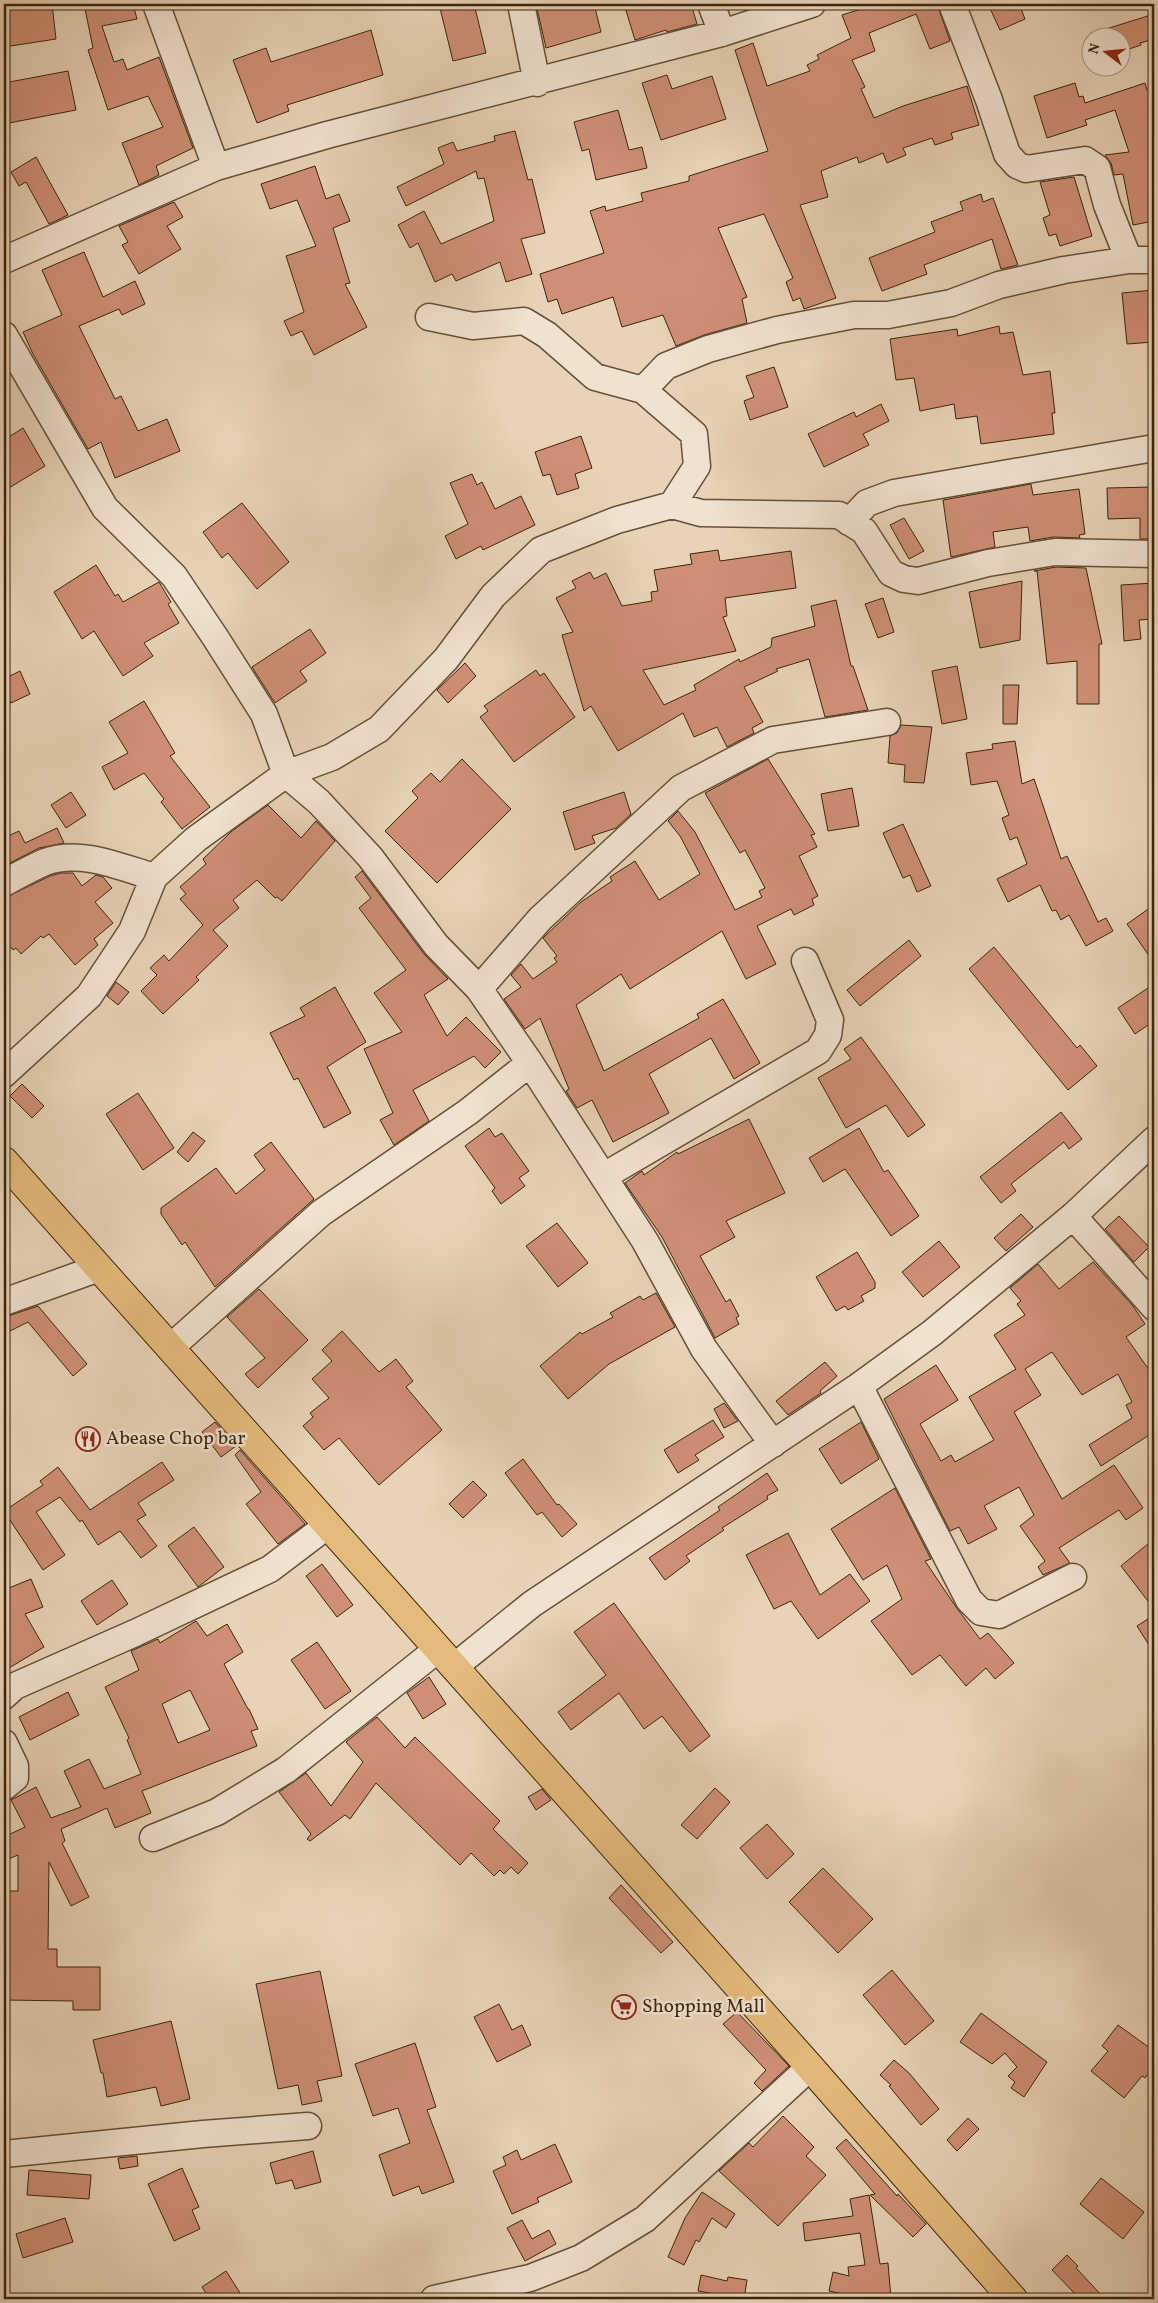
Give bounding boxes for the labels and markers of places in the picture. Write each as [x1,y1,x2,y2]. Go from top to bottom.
restaurant icon: Abease Chop bar [75,1426,101,1452]
place label: Abease Chop bar [106,1426,246,1452]
supermarket icon: Shopping Mall [611,1994,637,2020]
place label: Shopping Mall [642,1994,765,2020]

